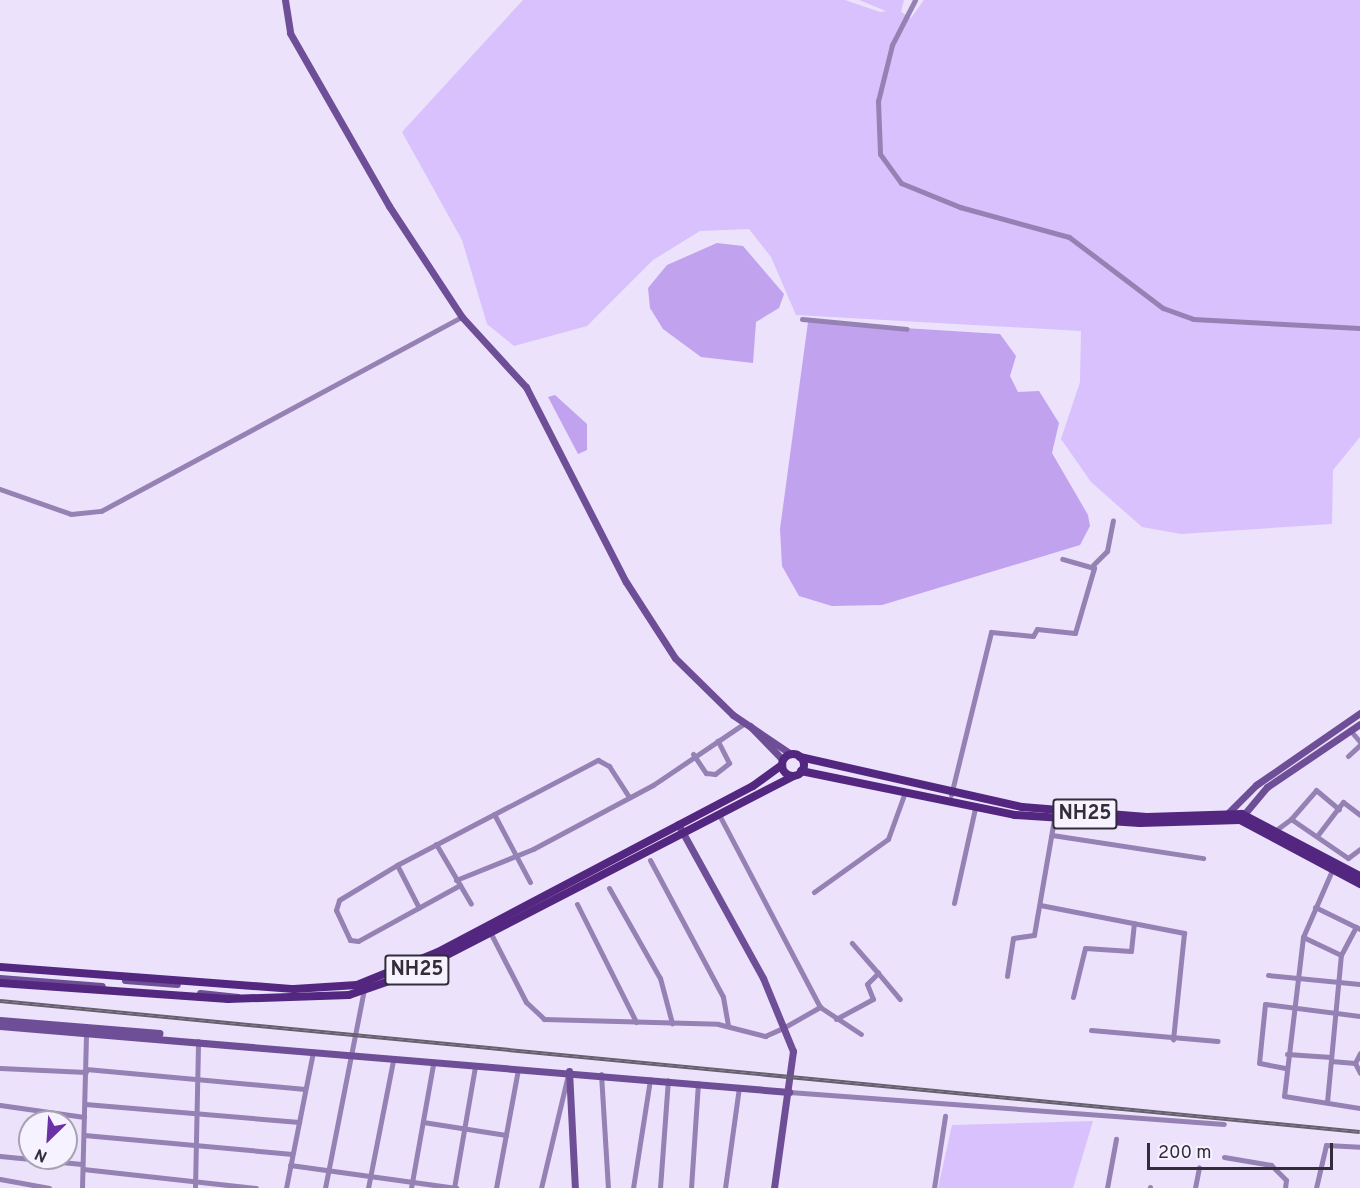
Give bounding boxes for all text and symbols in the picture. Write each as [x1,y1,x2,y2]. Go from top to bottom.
road number: NH25 [1052,797,1118,831]
road number: NH25 [384,953,450,987]
north arrow [18,1110,78,1170]
scale bar [1150,1131,1336,1169]
text: 200 m [1158,1142,1211,1165]
text: N [32,1143,51,1166]

